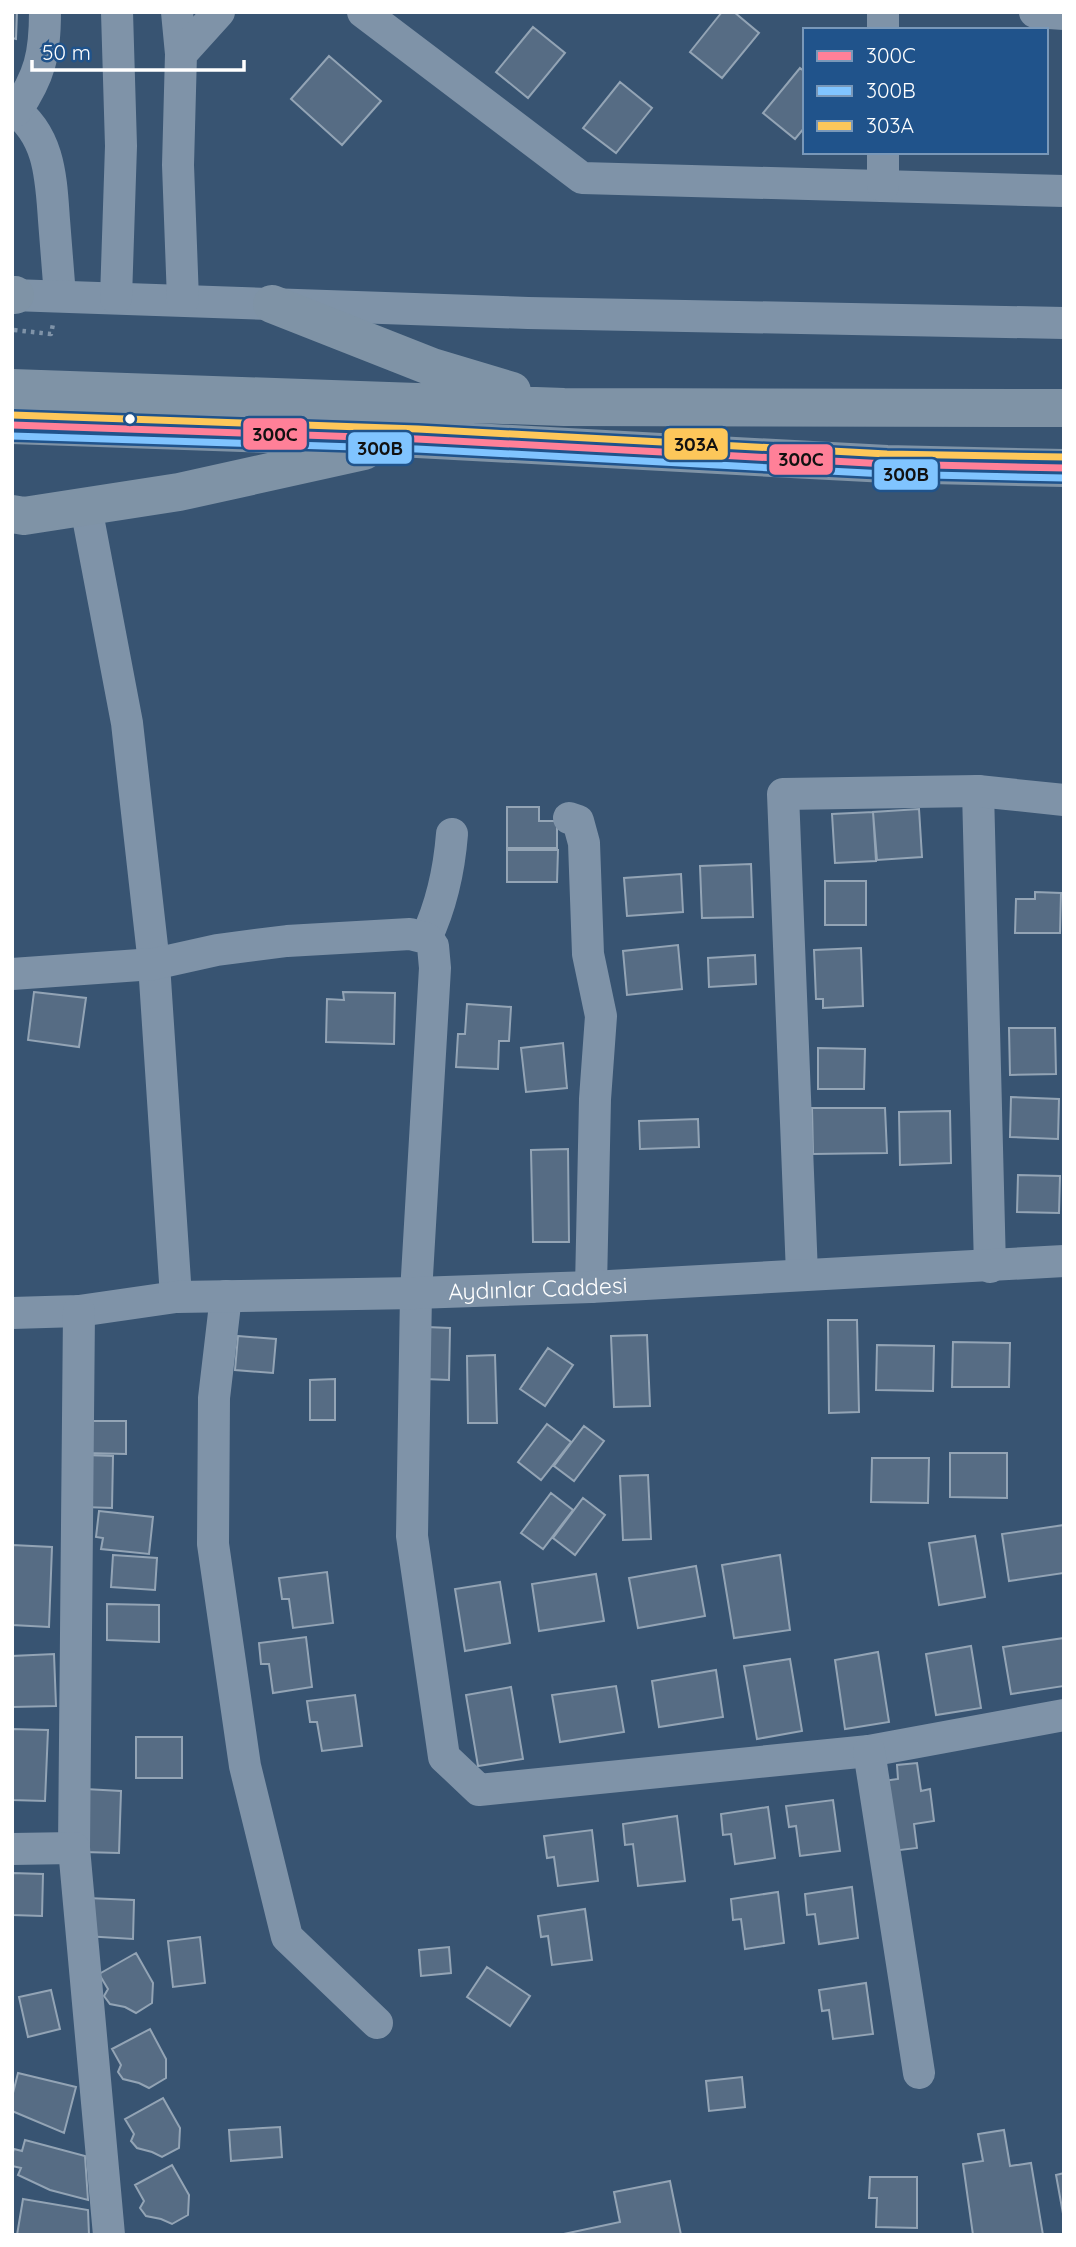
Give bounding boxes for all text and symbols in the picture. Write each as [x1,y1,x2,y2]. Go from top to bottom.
scale bar [32,28,243,72]
legend [803,28,1048,154]
text: 50 m [42,39,91,65]
text: 300C [866,42,916,68]
text: 300B [866,77,916,103]
text: 303A [866,112,914,138]
unlabelled marker [123,412,137,426]
line badge: 300C [242,417,308,451]
text: 300C [252,422,298,446]
line badge: 303A [663,427,729,461]
line badge: 300B [347,431,413,465]
text: 303A [674,432,718,456]
text: 300B [357,436,403,460]
line badge: 300C [768,443,834,476]
text: 300C [778,447,824,471]
line badge: 300B [873,458,939,491]
text: 300B [883,462,929,486]
street label: Aydınlar Caddesi [448,1270,628,1306]

